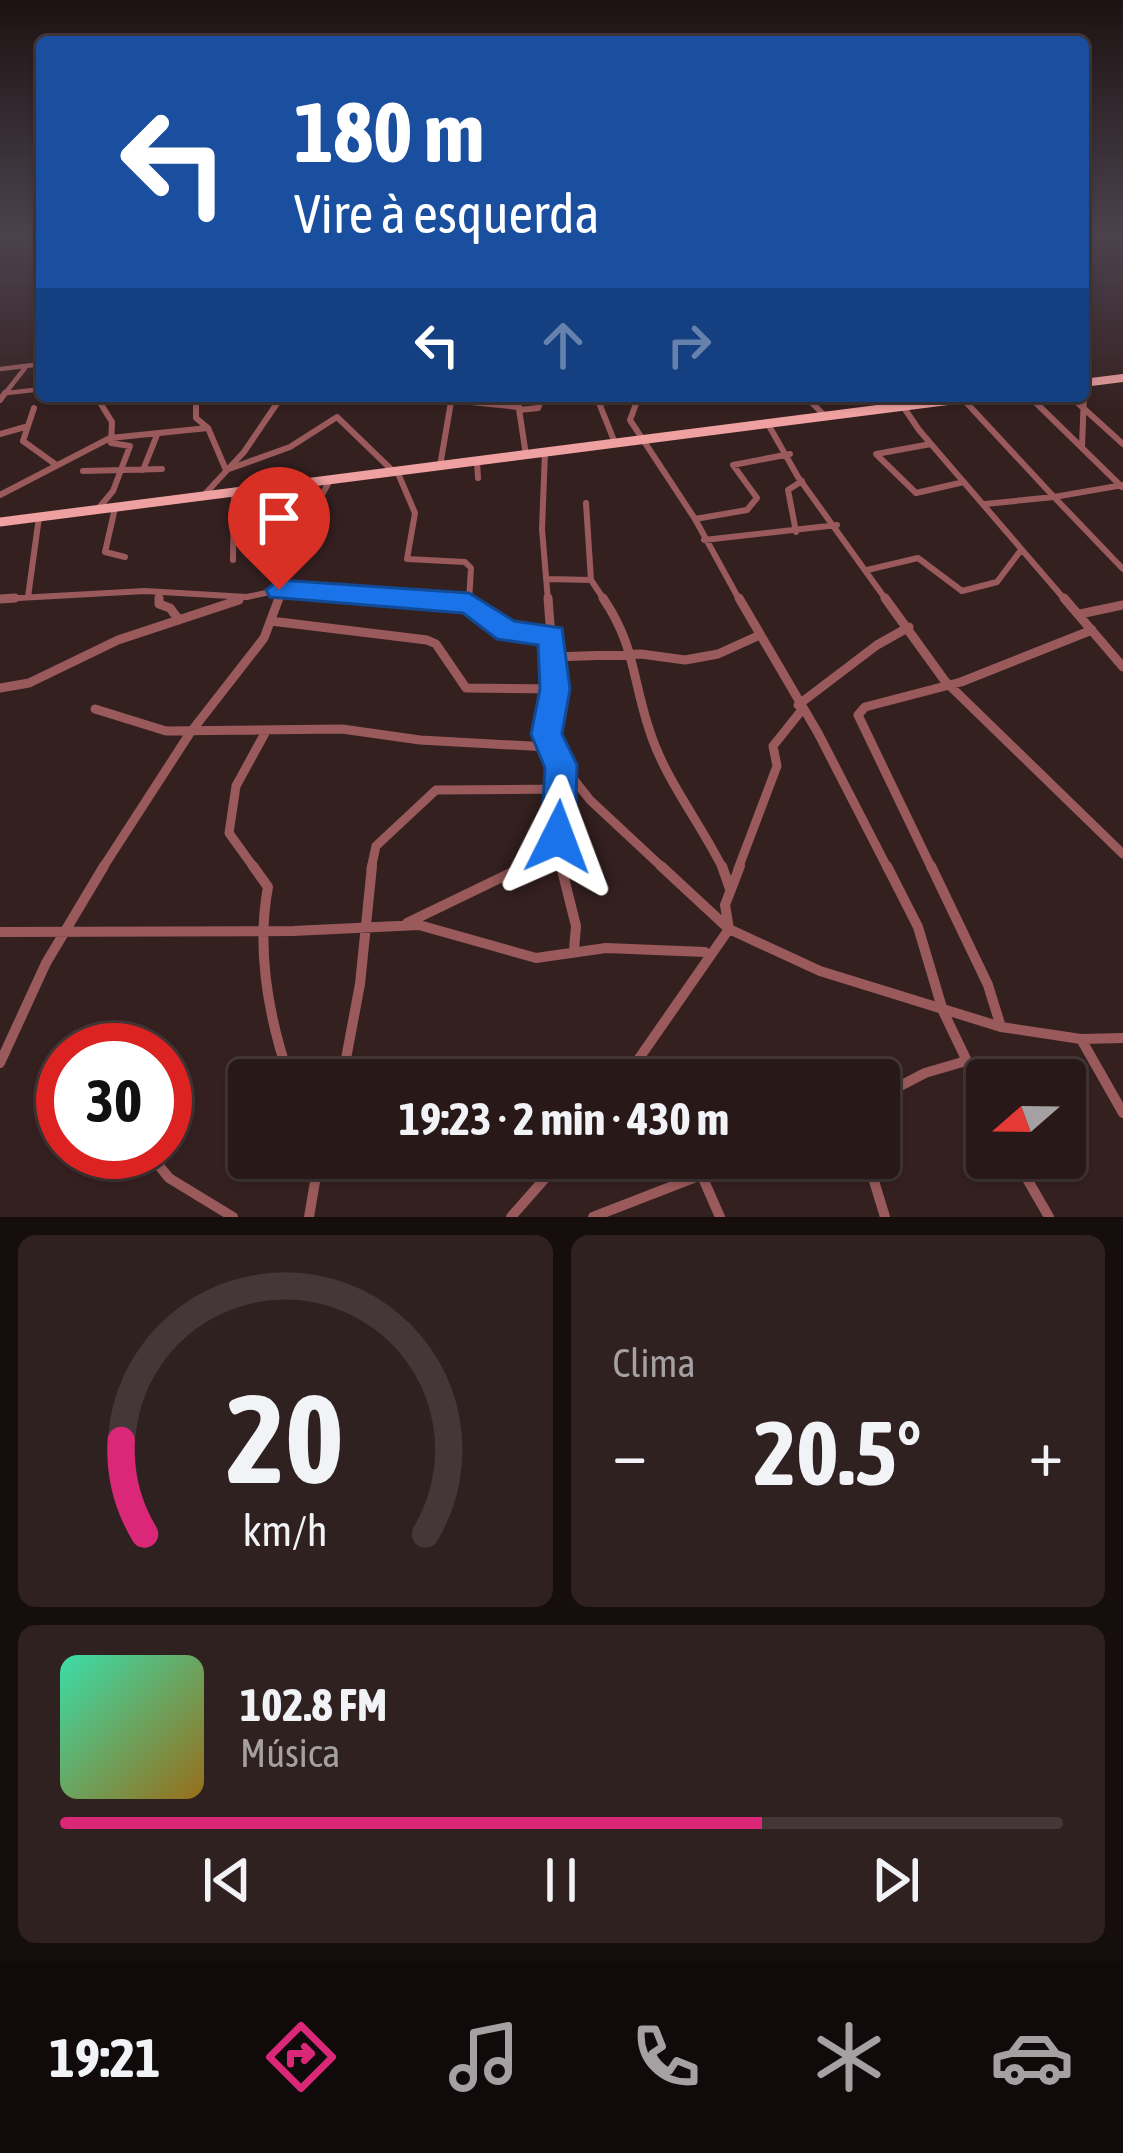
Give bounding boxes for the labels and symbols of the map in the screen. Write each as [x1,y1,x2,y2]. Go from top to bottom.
pin [228,467,330,590]
position arrow [495,774,621,900]
speed limit sign: 30 [36,1023,192,1179]
north arrow [966,1059,1086,1179]

